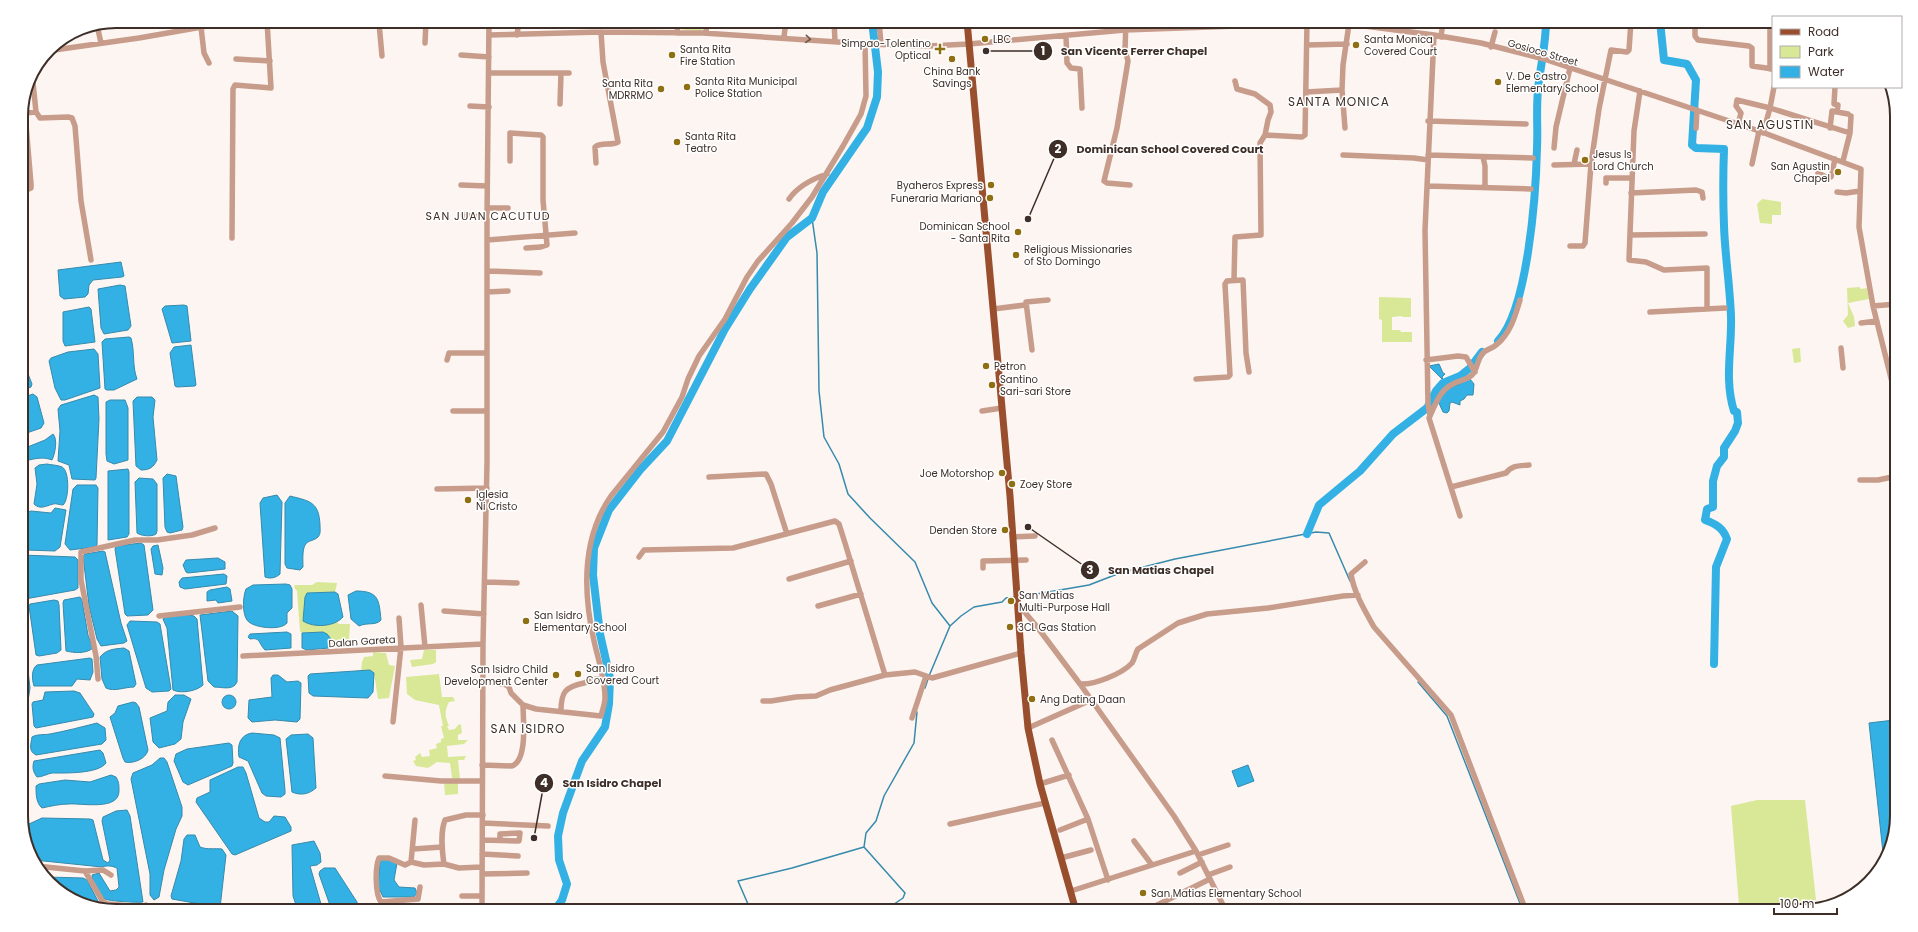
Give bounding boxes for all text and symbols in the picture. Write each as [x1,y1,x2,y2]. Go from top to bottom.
legend [1772,16,1902,88]
text: Road [1808,23,1839,40]
place label: LBC [993,32,1011,47]
place label: Santa Monica Covered Court [1364,32,1438,59]
marker: LBC [980,34,990,44]
one-way arrow [805,35,811,44]
street label: Gosioco Street [1506,35,1580,70]
place label: Simpao-Tolentino Optical [841,36,931,63]
callout: San Vicente Ferrer Chapel [1033,40,1215,63]
marker: Santa Monica Covered Court [1351,40,1361,50]
place label: Santa Rita Fire Station [680,42,735,69]
text: 1 [1041,42,1045,59]
marker: Simpao-Tolentino Optical [934,43,946,55]
text: San Vicente Ferrer Chapel [1061,43,1207,59]
text: Park [1808,43,1835,60]
marker: Santa Rita Fire Station [667,50,677,60]
marker: China Bank Savings [947,54,957,64]
text: Water [1808,63,1845,80]
place label: China Bank Savings [924,64,981,91]
place label: V. De Castro Elementary School [1506,69,1599,96]
place label: Santa Rita Municipal Police Station [695,74,797,101]
place label: Santa Rita MDRRMO [602,76,653,103]
marker: V. De Castro Elementary School [1493,77,1503,87]
marker: Santa Rita Municipal Police Station [682,82,692,92]
marker: Santa Rita MDRRMO [656,84,666,94]
district label: SANTA MONICA [1288,93,1390,110]
district label: SAN AGUSTIN [1726,116,1814,133]
place label: Santa Rita Teatro [685,129,736,156]
marker: Santa Rita Teatro [672,137,682,147]
callout: Dominican School Covered Court [1048,138,1271,161]
text: 2 [1055,140,1062,157]
text: Dominican School Covered Court [1076,141,1264,157]
place label: Jesus Is Lord Church [1593,147,1654,174]
marker: Jesus Is Lord Church [1580,155,1590,165]
place label: San Agustin Chapel [1771,159,1830,186]
marker: San Agustin Chapel [1833,167,1843,177]
place label: Byaheros Express [897,178,983,193]
marker: Byaheros Express [986,180,996,190]
place label: Funeraria Mariano [891,191,982,206]
marker: Funeraria Mariano [985,193,995,203]
district label: SAN JUAN CACUTUD [426,208,550,224]
place label: Dominican School - Santa Rita [919,219,1010,246]
marker: Dominican School - Santa Rita [1013,227,1023,237]
place label: Religious Missionaries of Sto Domingo [1024,242,1132,269]
marker: Religious Missionaries of Sto Domingo [1011,250,1021,260]
place label: Petron [994,359,1026,374]
marker: Petron [981,361,991,371]
place label: Santino Sari-sari Store [1000,372,1071,399]
marker: Santino Sari-sari Store [987,380,997,390]
place label: Joe Motorshop [920,466,994,481]
marker: Joe Motorshop [997,468,1007,478]
place label: Zoey Store [1020,477,1072,492]
marker: Zoey Store [1007,479,1017,489]
place label: Iglesia Ni Cristo [476,487,517,514]
marker: Iglesia Ni Cristo [463,495,473,505]
place label: Denden Store [929,523,997,538]
marker: Denden Store [1000,525,1010,535]
callout: San Matias Chapel [1080,558,1222,581]
text: 3 [1086,561,1094,578]
text: San Matias Chapel [1108,562,1214,578]
place label: San Matias Multi-Purpose Hall [1019,588,1110,615]
marker: San Matias Multi-Purpose Hall [1006,596,1016,606]
place label: San Isidro Elementary School [534,608,627,635]
marker: San Isidro Elementary School [521,616,531,626]
place label: 3CL Gas Station [1018,620,1096,635]
marker: 3CL Gas Station [1005,622,1015,632]
street label: Dalan Gareta [328,632,396,651]
place label: San Isidro Covered Court [586,661,660,688]
place label: San Isidro Child Development Center [444,662,548,689]
marker: San Isidro Covered Court [573,669,583,679]
marker: San Isidro Child Development Center [551,670,561,680]
place label: Ang Dating Daan [1040,692,1125,707]
marker: Ang Dating Daan [1027,694,1037,704]
district label: SAN ISIDRO [491,720,565,737]
callout: San Isidro Chapel [534,772,669,795]
text: 4 [540,774,548,791]
text: San Isidro Chapel [563,775,661,791]
place label: San Matias Elementary School [1151,886,1302,901]
marker: San Matias Elementary School [1138,888,1148,898]
scale bar [1774,890,1837,916]
text: 100 m [1780,895,1814,912]

